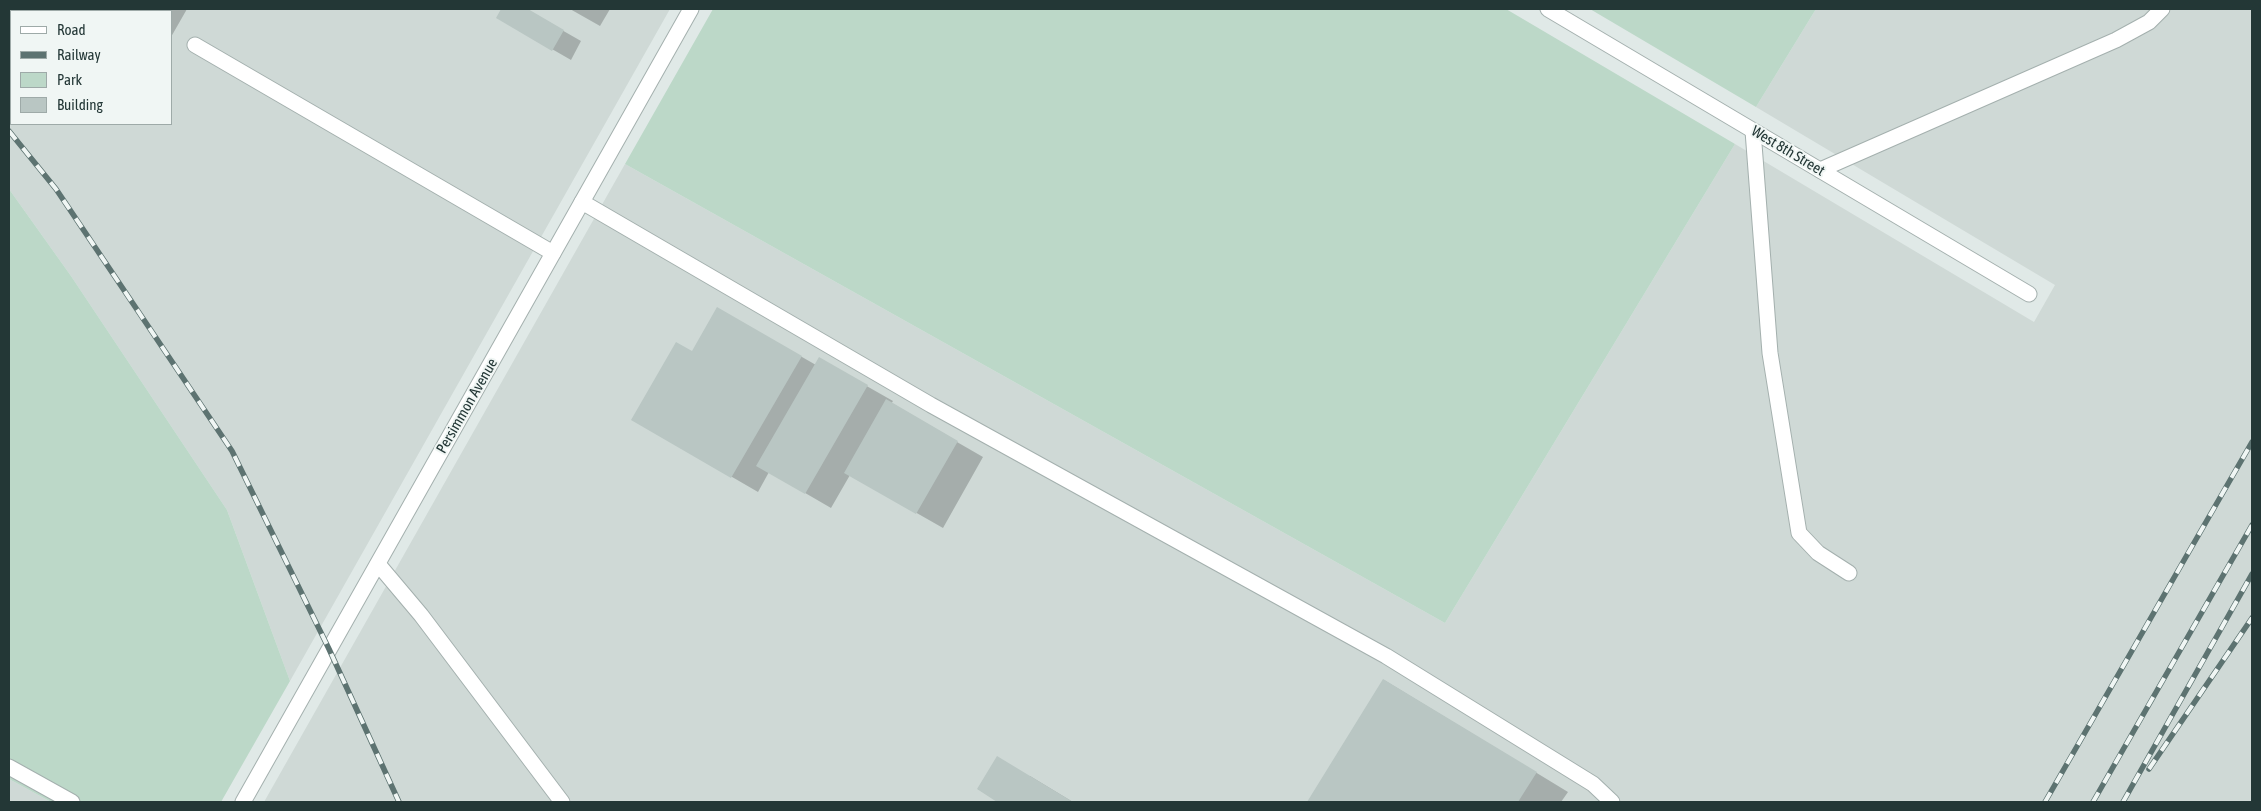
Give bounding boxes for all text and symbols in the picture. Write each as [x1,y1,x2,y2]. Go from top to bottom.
legend [10,10,172,125]
text: Road [57,21,86,38]
text: Railway [57,46,101,63]
text: Park [57,71,82,88]
text: Building [57,96,103,113]
street label: West 8th Street [1748,122,1828,180]
street label: Persimmon Avenue [433,355,501,457]

